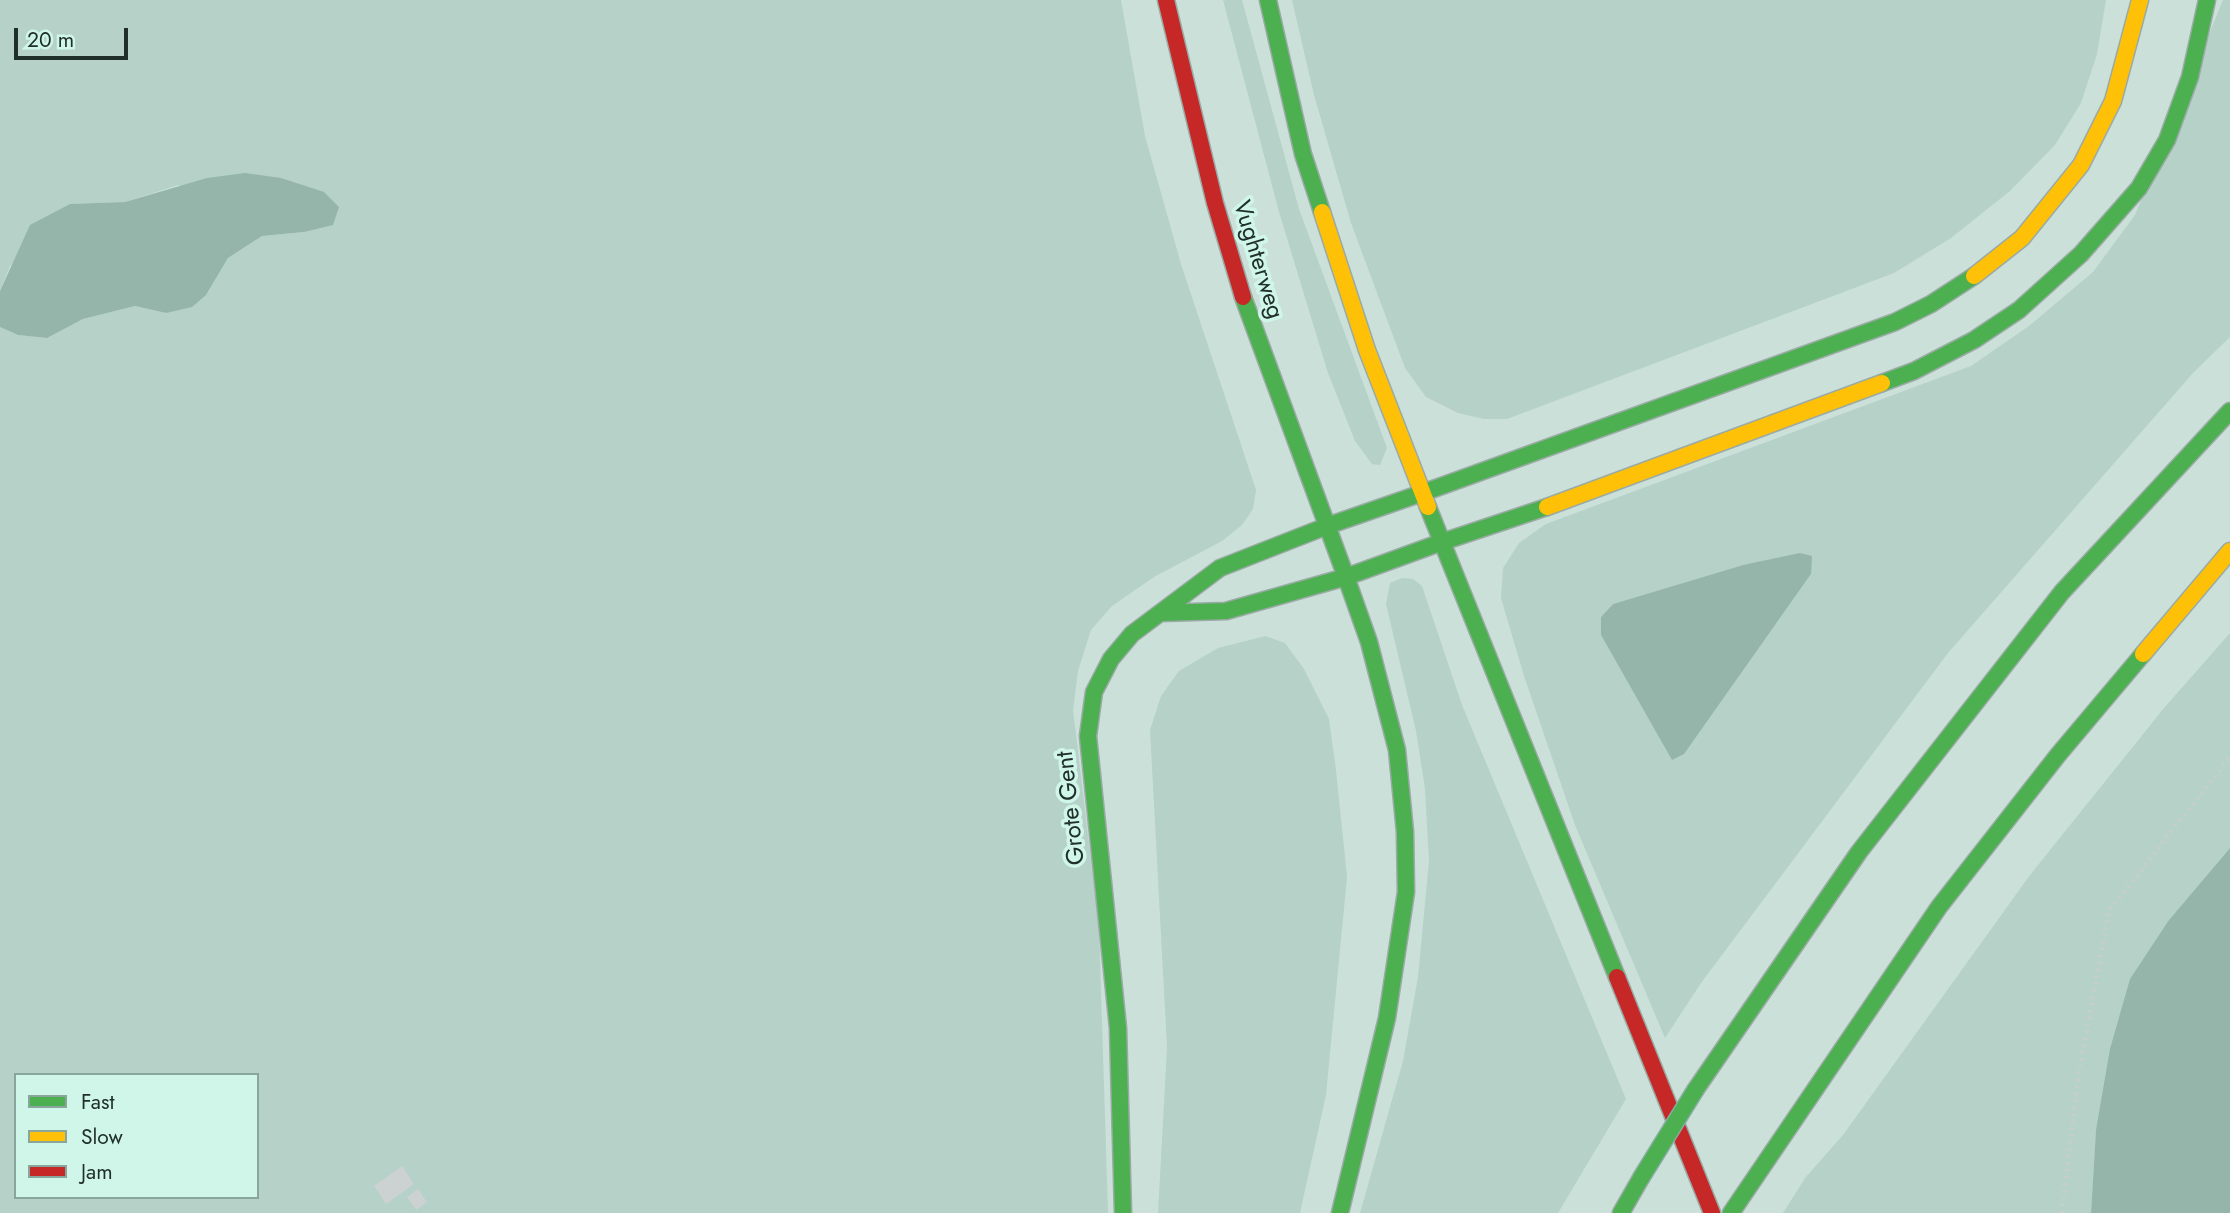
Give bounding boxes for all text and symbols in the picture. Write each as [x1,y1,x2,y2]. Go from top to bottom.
scale bar [18,14,131,58]
text: 20 m [27,25,74,55]
street label: Vughterweg [1225,197,1289,323]
street label: Grote Gent [1052,750,1092,866]
legend [14,1073,259,1199]
text: Fast [81,1087,114,1117]
text: Slow [81,1122,123,1152]
text: Jam [81,1157,113,1187]

